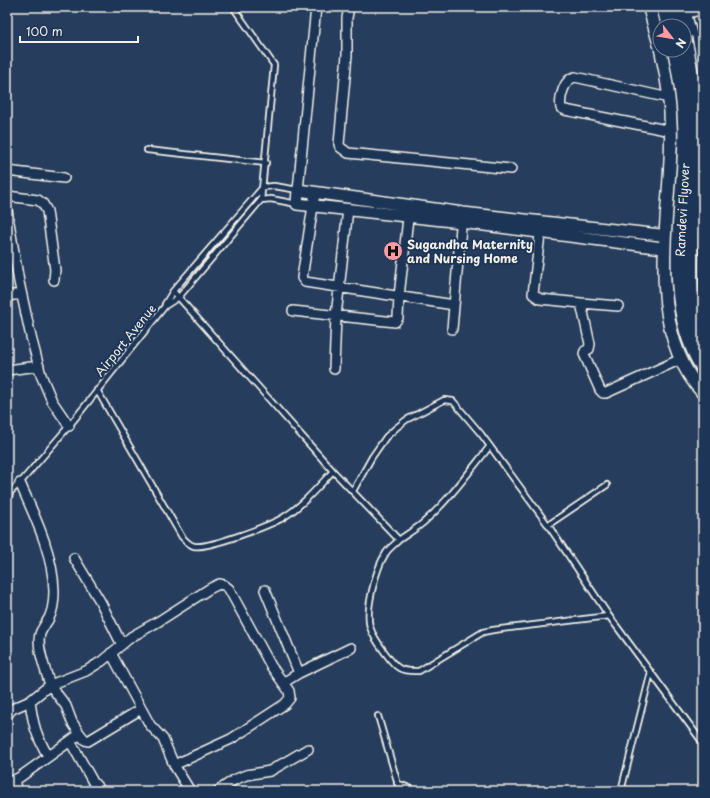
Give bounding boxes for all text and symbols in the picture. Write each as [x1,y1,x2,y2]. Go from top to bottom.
scale bar [20,18,138,44]
north arrow [652,18,692,58]
text: 100 m [26,22,63,40]
text: N [671,35,691,52]
street label: Ramdevi Flyover [671,162,693,257]
place label: Sugandha Maternity and Nursing Home [407,235,533,267]
hospital icon: Sugandha Maternity and Nursing Home [382,240,404,262]
street label: Airport Avenue [90,300,160,380]

